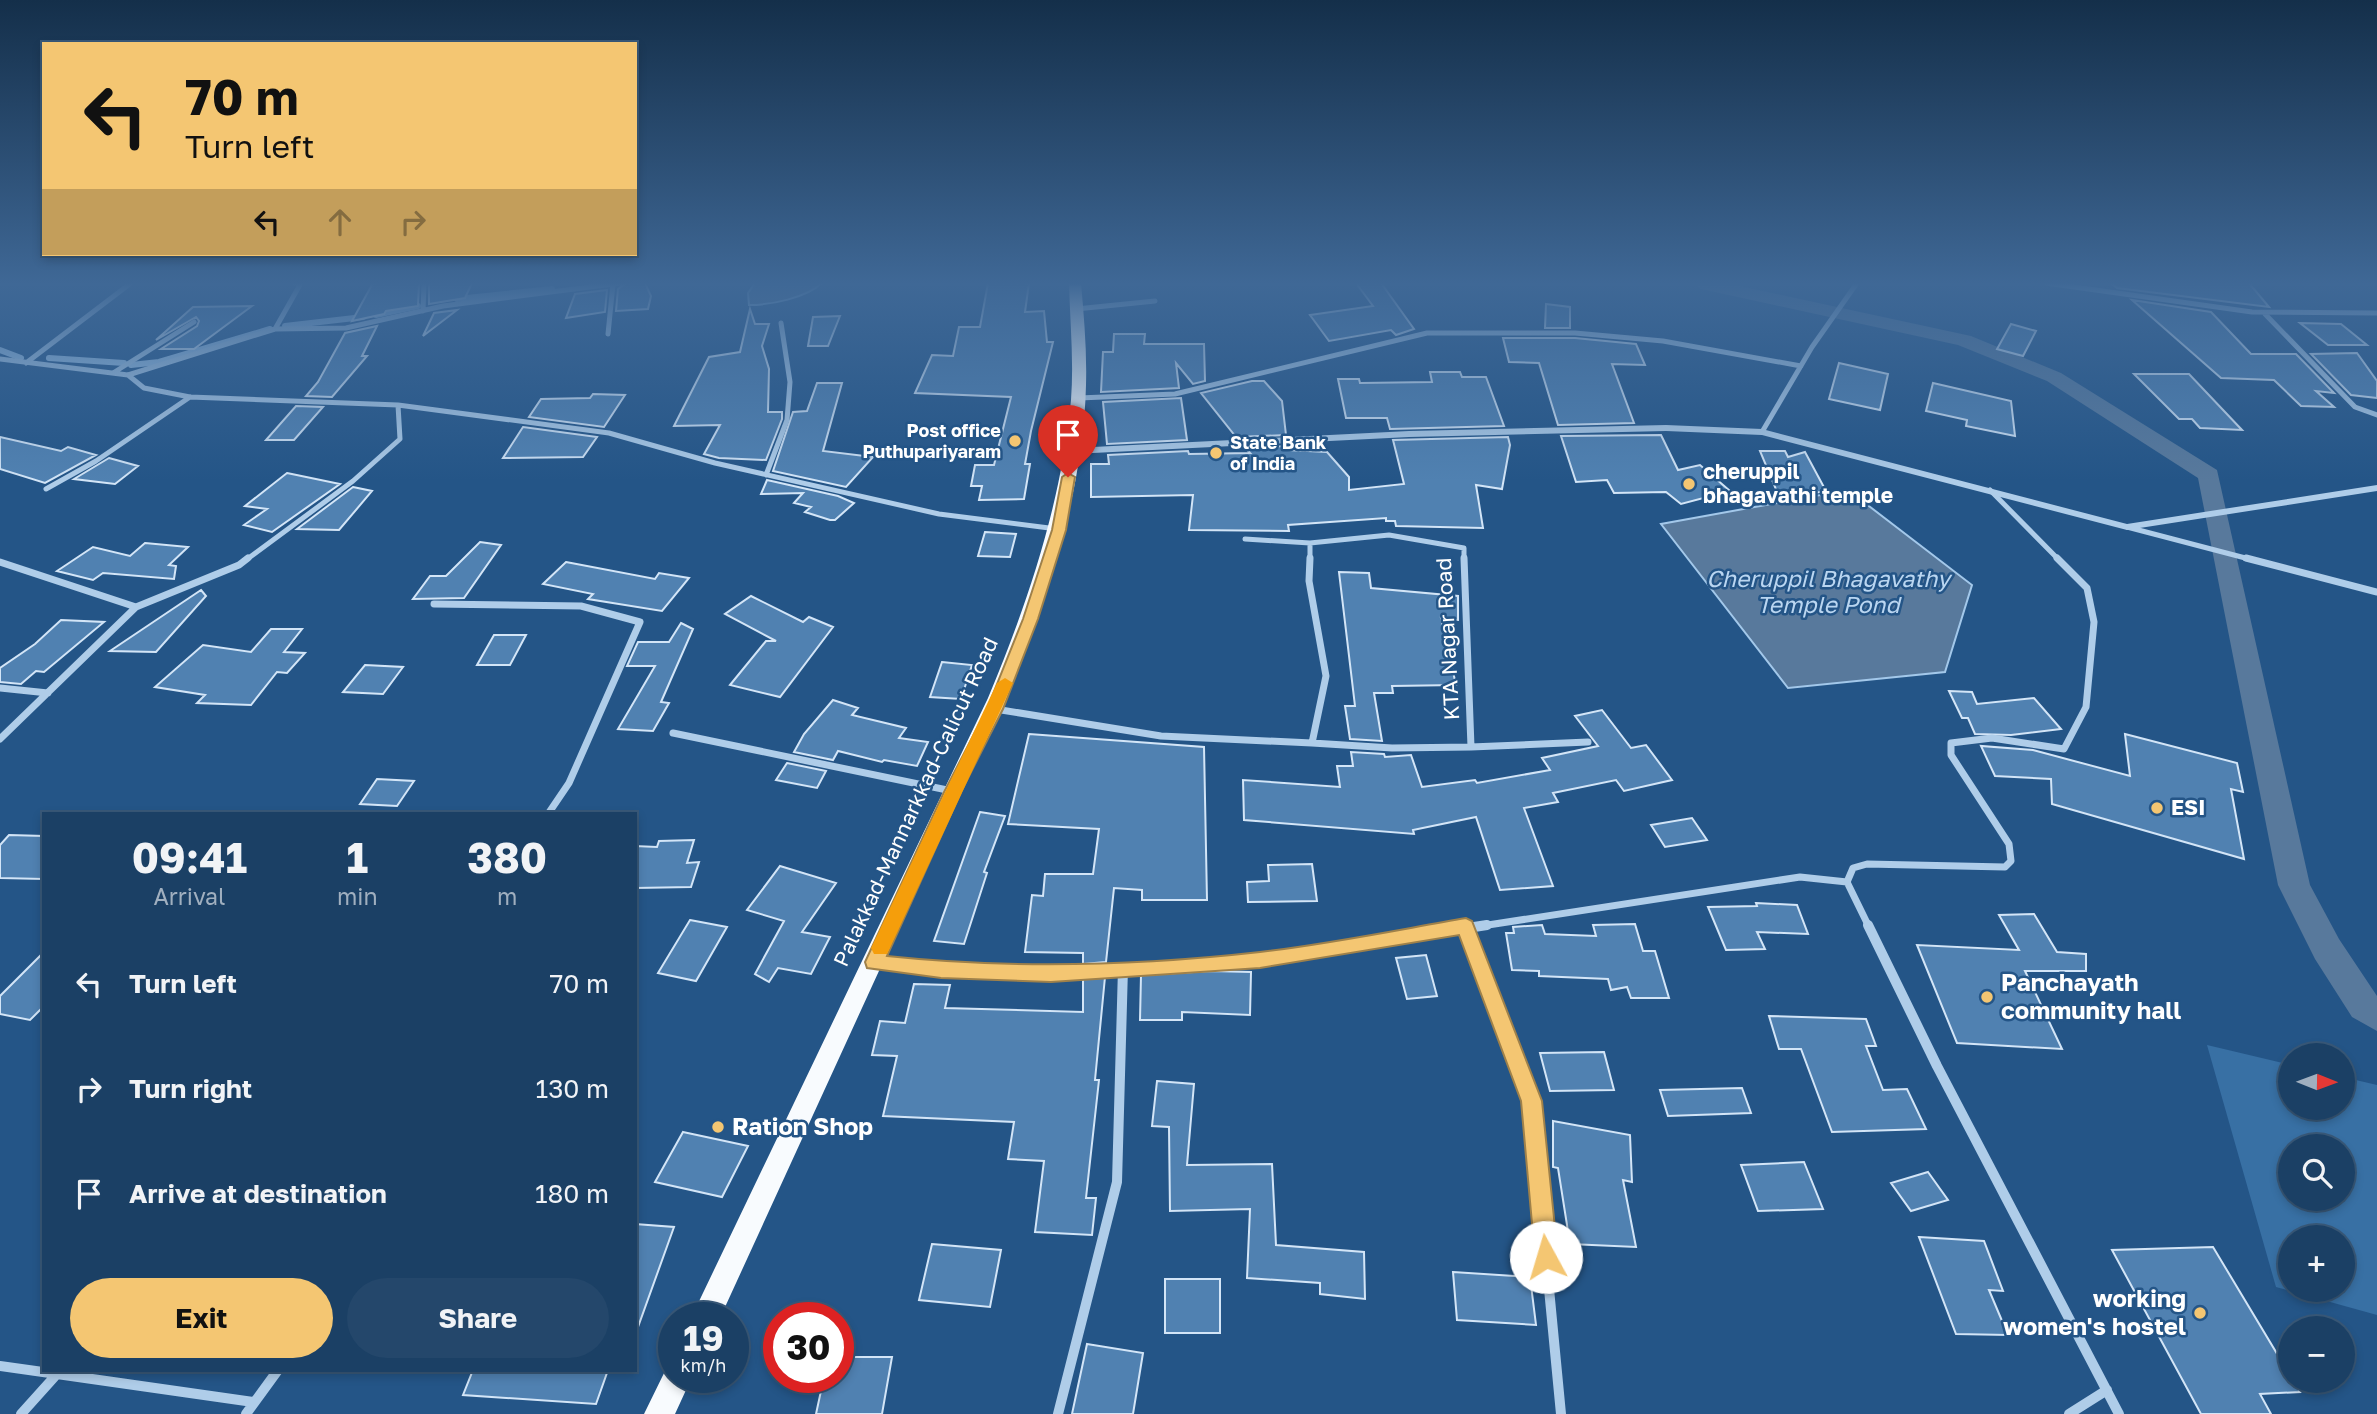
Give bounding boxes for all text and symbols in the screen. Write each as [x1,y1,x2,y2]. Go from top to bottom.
text: 70 m [185,67,299,126]
icon: left [70,70,161,161]
text: Turn left [185,127,314,165]
icon: left [248,203,286,241]
icon: ahead [321,203,359,241]
icon: right [394,203,432,241]
pin [1038,405,1098,477]
icon: arrive [1049,416,1087,454]
place label: Post office Puthupariyaram [862,419,1001,462]
place label: State Bank of India [1230,431,1327,474]
marker: Post office Puthupariyaram [1007,433,1023,449]
marker: State Bank of India [1208,445,1224,461]
place label: cheruppil bhagavathi temple [1703,458,1893,508]
marker: cheruppil bhagavathi temple [1681,476,1697,492]
street label: KTA Nagar Road [1430,557,1464,721]
water label: Cheruppil Bhagavathy Temple Pond [1706,564,1953,618]
street label: Palakkad-Mannarkkad-Calicut Road [827,633,1003,970]
place label: ESI [2171,794,2205,820]
marker: ESI [2149,800,2165,816]
text: 09:41 [132,832,247,882]
text: 1 [346,832,368,882]
text: 380 [467,832,547,882]
text: Arrival [153,882,225,910]
text: min [337,882,378,910]
text: m [497,882,517,910]
icon: left [70,965,108,1003]
place label: Panchayath community hall [2001,967,2181,1024]
text: Turn left [129,968,237,999]
text: 70 m [550,968,609,999]
marker: Panchayath community hall [1979,989,1995,1005]
north arrow [2278,1043,2356,1120]
map controls [2278,1043,2355,1393]
icon: right [70,1070,108,1108]
text: Turn right [129,1073,252,1104]
text: 130 m [536,1073,609,1104]
place label: Ration Shop [732,1111,873,1140]
marker: Ration Shop [710,1119,726,1135]
button: search [2278,1134,2355,1211]
icon: arrive [70,1175,108,1213]
text: Arrive at destination [129,1178,387,1209]
text: 180 m [535,1178,609,1209]
position arrow [1509,1220,1583,1294]
button: + [2278,1225,2355,1302]
button: Exit [70,1278,333,1358]
button: Share [347,1278,609,1358]
place label: working women's hostel [2003,1283,2186,1340]
speed limit sign: 30 [763,1302,854,1393]
marker: working women's hostel [2192,1305,2208,1321]
button: − [2278,1316,2355,1393]
text: 19 [683,1317,724,1359]
text: km/h [681,1354,726,1376]

